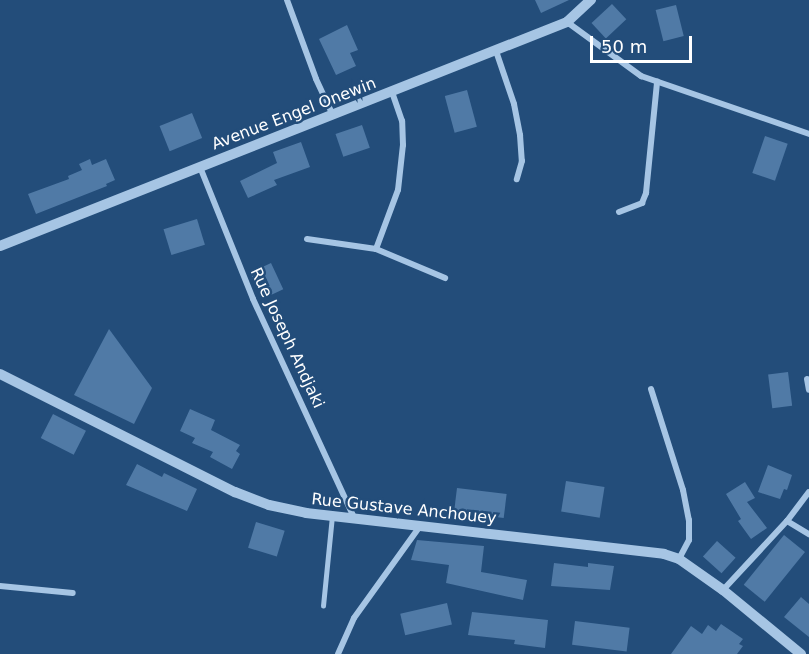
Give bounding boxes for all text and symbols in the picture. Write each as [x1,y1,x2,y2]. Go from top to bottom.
scale bar [593,24,695,62]
text: 50 m [601,36,647,57]
street label: Avenue Engel Onewin [209,74,379,154]
street label: Rue Joseph Andjaki [246,265,328,411]
street label: Rue Gustave Anchouey [310,490,498,528]

